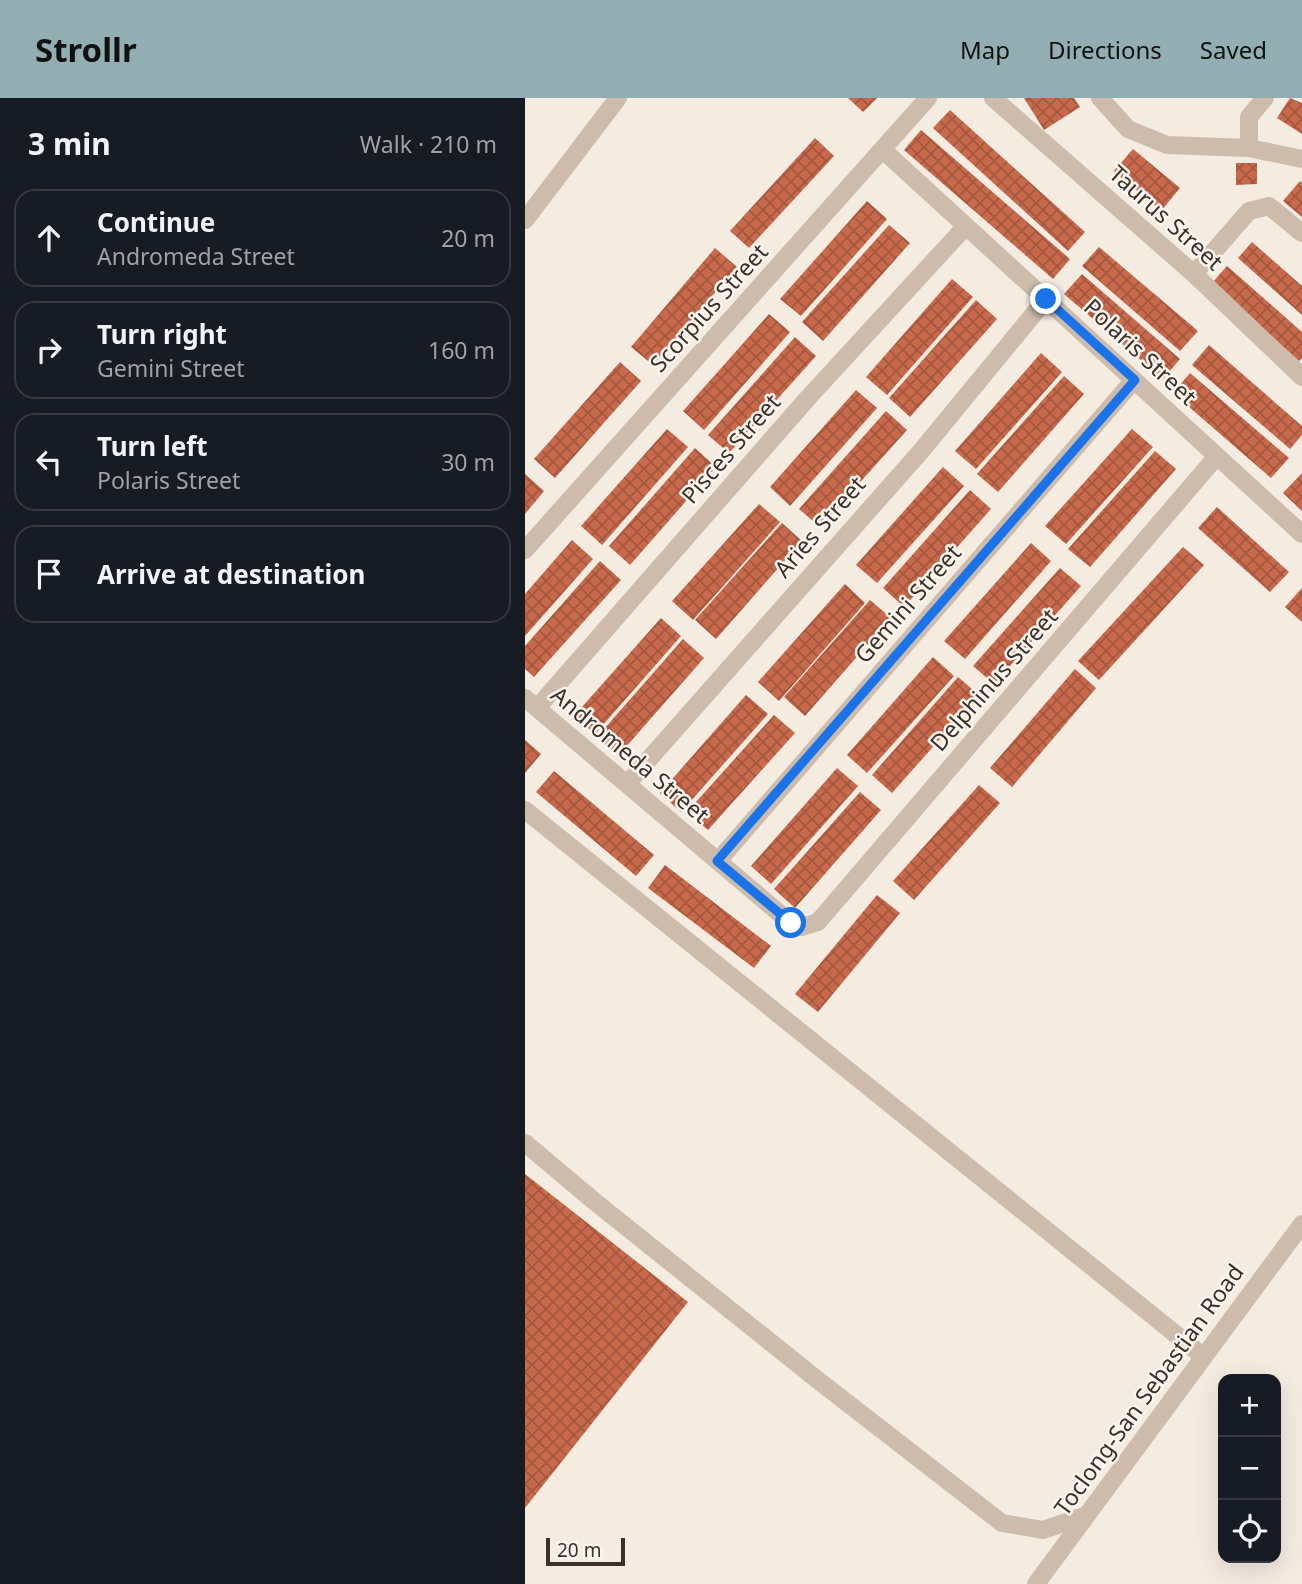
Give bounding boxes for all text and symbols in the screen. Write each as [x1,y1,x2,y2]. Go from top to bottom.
text: Strollr [35,27,137,72]
text: Map [960,33,1010,66]
text: Directions [1048,33,1162,66]
text: Saved [1200,33,1267,66]
text: 3 min [28,123,111,164]
text: Walk · 210 m [360,128,497,160]
street label: Taurus Street [1103,158,1231,277]
text: Continue [97,204,215,240]
icon: ahead [30,219,68,257]
text: 20 m [441,222,495,254]
street label: Scorpius Street [642,236,775,378]
text: Andromeda Street [97,240,295,272]
route end [1030,283,1061,314]
street label: Polaris Street [1077,291,1204,412]
text: Turn right [97,316,227,352]
icon: right [30,331,68,369]
text: 160 m [428,334,495,366]
text: Gemini Street [97,352,245,384]
street label: Pisces Street [674,386,787,510]
text: Turn left [97,428,208,464]
icon: left [30,443,68,481]
text: 30 m [441,446,495,478]
text: Polaris Street [97,464,240,496]
street label: Aries Street [766,469,872,584]
street label: Gemini Street [847,537,968,670]
icon: arrive [30,555,68,593]
text: Arrive at destination [97,556,366,592]
street label: Delphinus Street [922,601,1064,758]
street label: Andromeda Street [545,678,717,830]
route start [775,907,806,938]
street label: Toclong-San Sebastian Road [1046,1257,1250,1522]
map controls [1218,1374,1281,1563]
button: + [1218,1374,1281,1437]
button: − [1218,1437,1281,1500]
button: locate [1218,1500,1281,1563]
scale bar [546,1535,625,1567]
text: 20 m [557,1537,601,1563]

